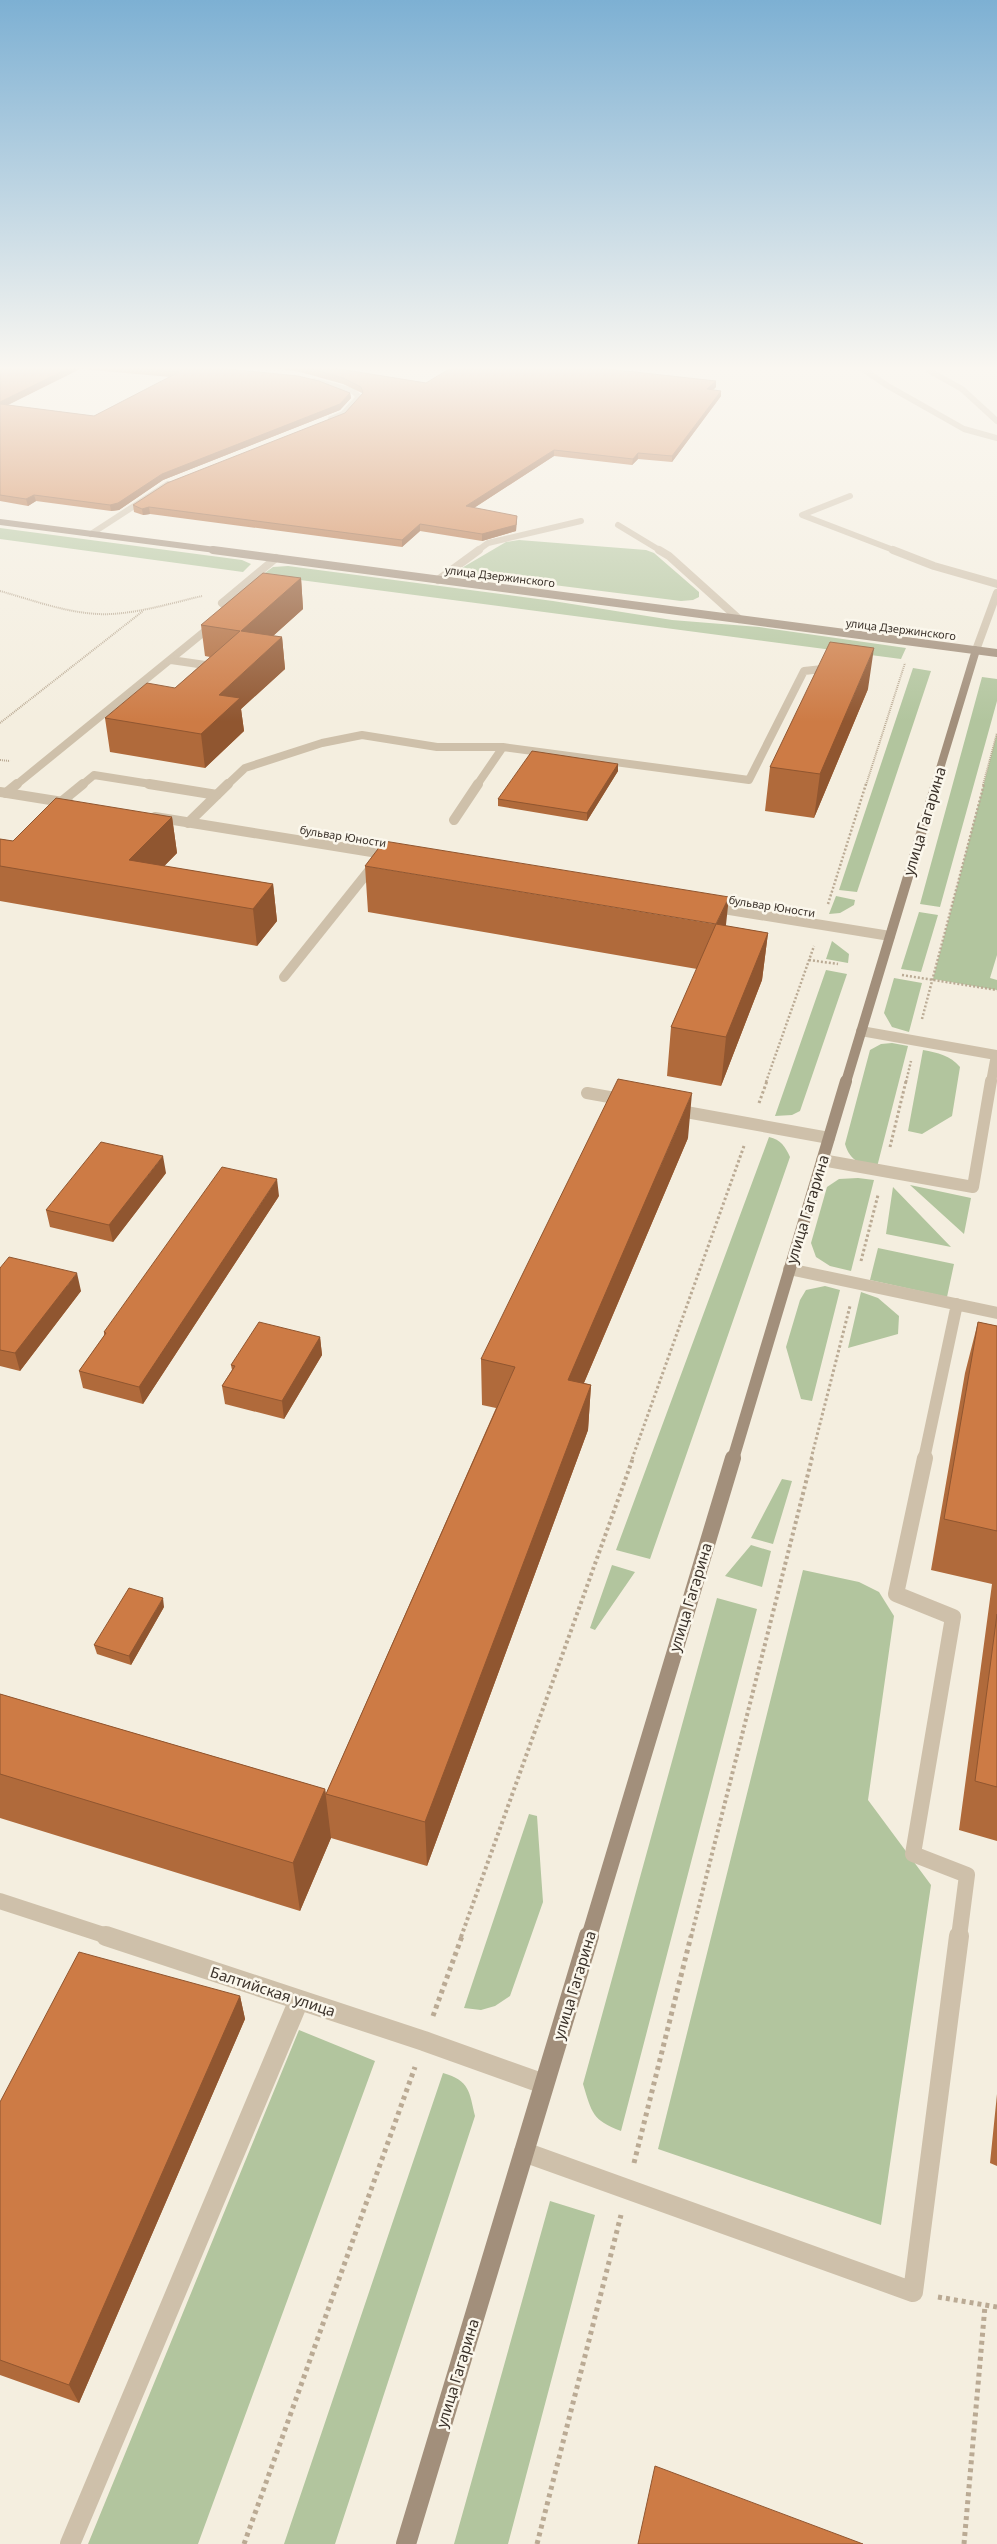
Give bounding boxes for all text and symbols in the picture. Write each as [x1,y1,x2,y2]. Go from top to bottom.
street label: улица Дзержинского [444,562,556,590]
street label: улица Дзержинского [845,615,957,643]
street label: улица Гагарина [898,764,950,878]
street label: бульвар Юности [299,822,387,850]
street label: бульвар Юности [728,892,816,920]
street label: улица Гагарина [781,1152,833,1266]
street label: улица Гагарина [664,1540,716,1654]
street label: улица Гагарина [548,1928,600,2042]
street label: Балтийская улица [208,1961,338,2021]
street label: улица Гагарина [431,2316,483,2430]

